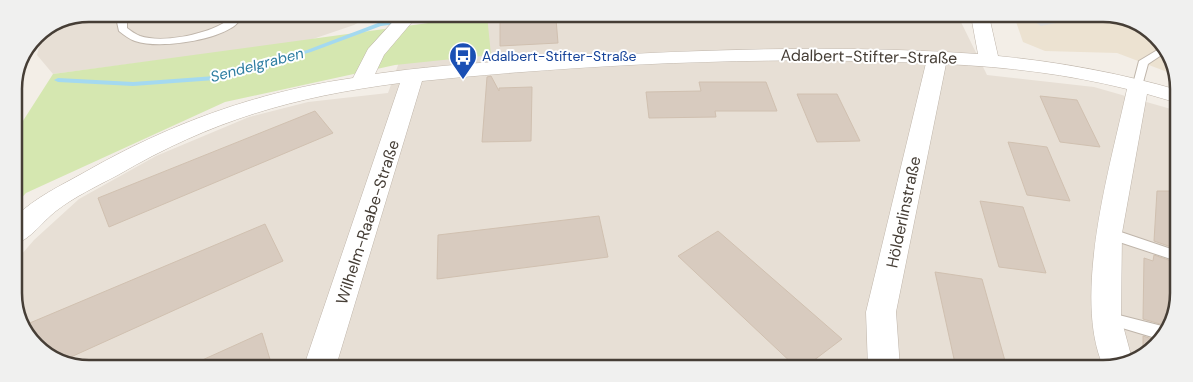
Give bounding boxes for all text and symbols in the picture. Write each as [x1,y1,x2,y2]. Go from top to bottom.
bus stop icon: Adalbert-Stifter-Straße [448,41,478,80]
water label: Sendelgraben [208,43,306,87]
street label: Adalbert-Stifter-Straße [781,44,957,69]
place label: Adalbert-Stifter-Straße [482,47,637,65]
street label: Wilhelm-Raabe-Straße [331,137,404,307]
street label: Hölderlinstraße [881,154,926,270]

